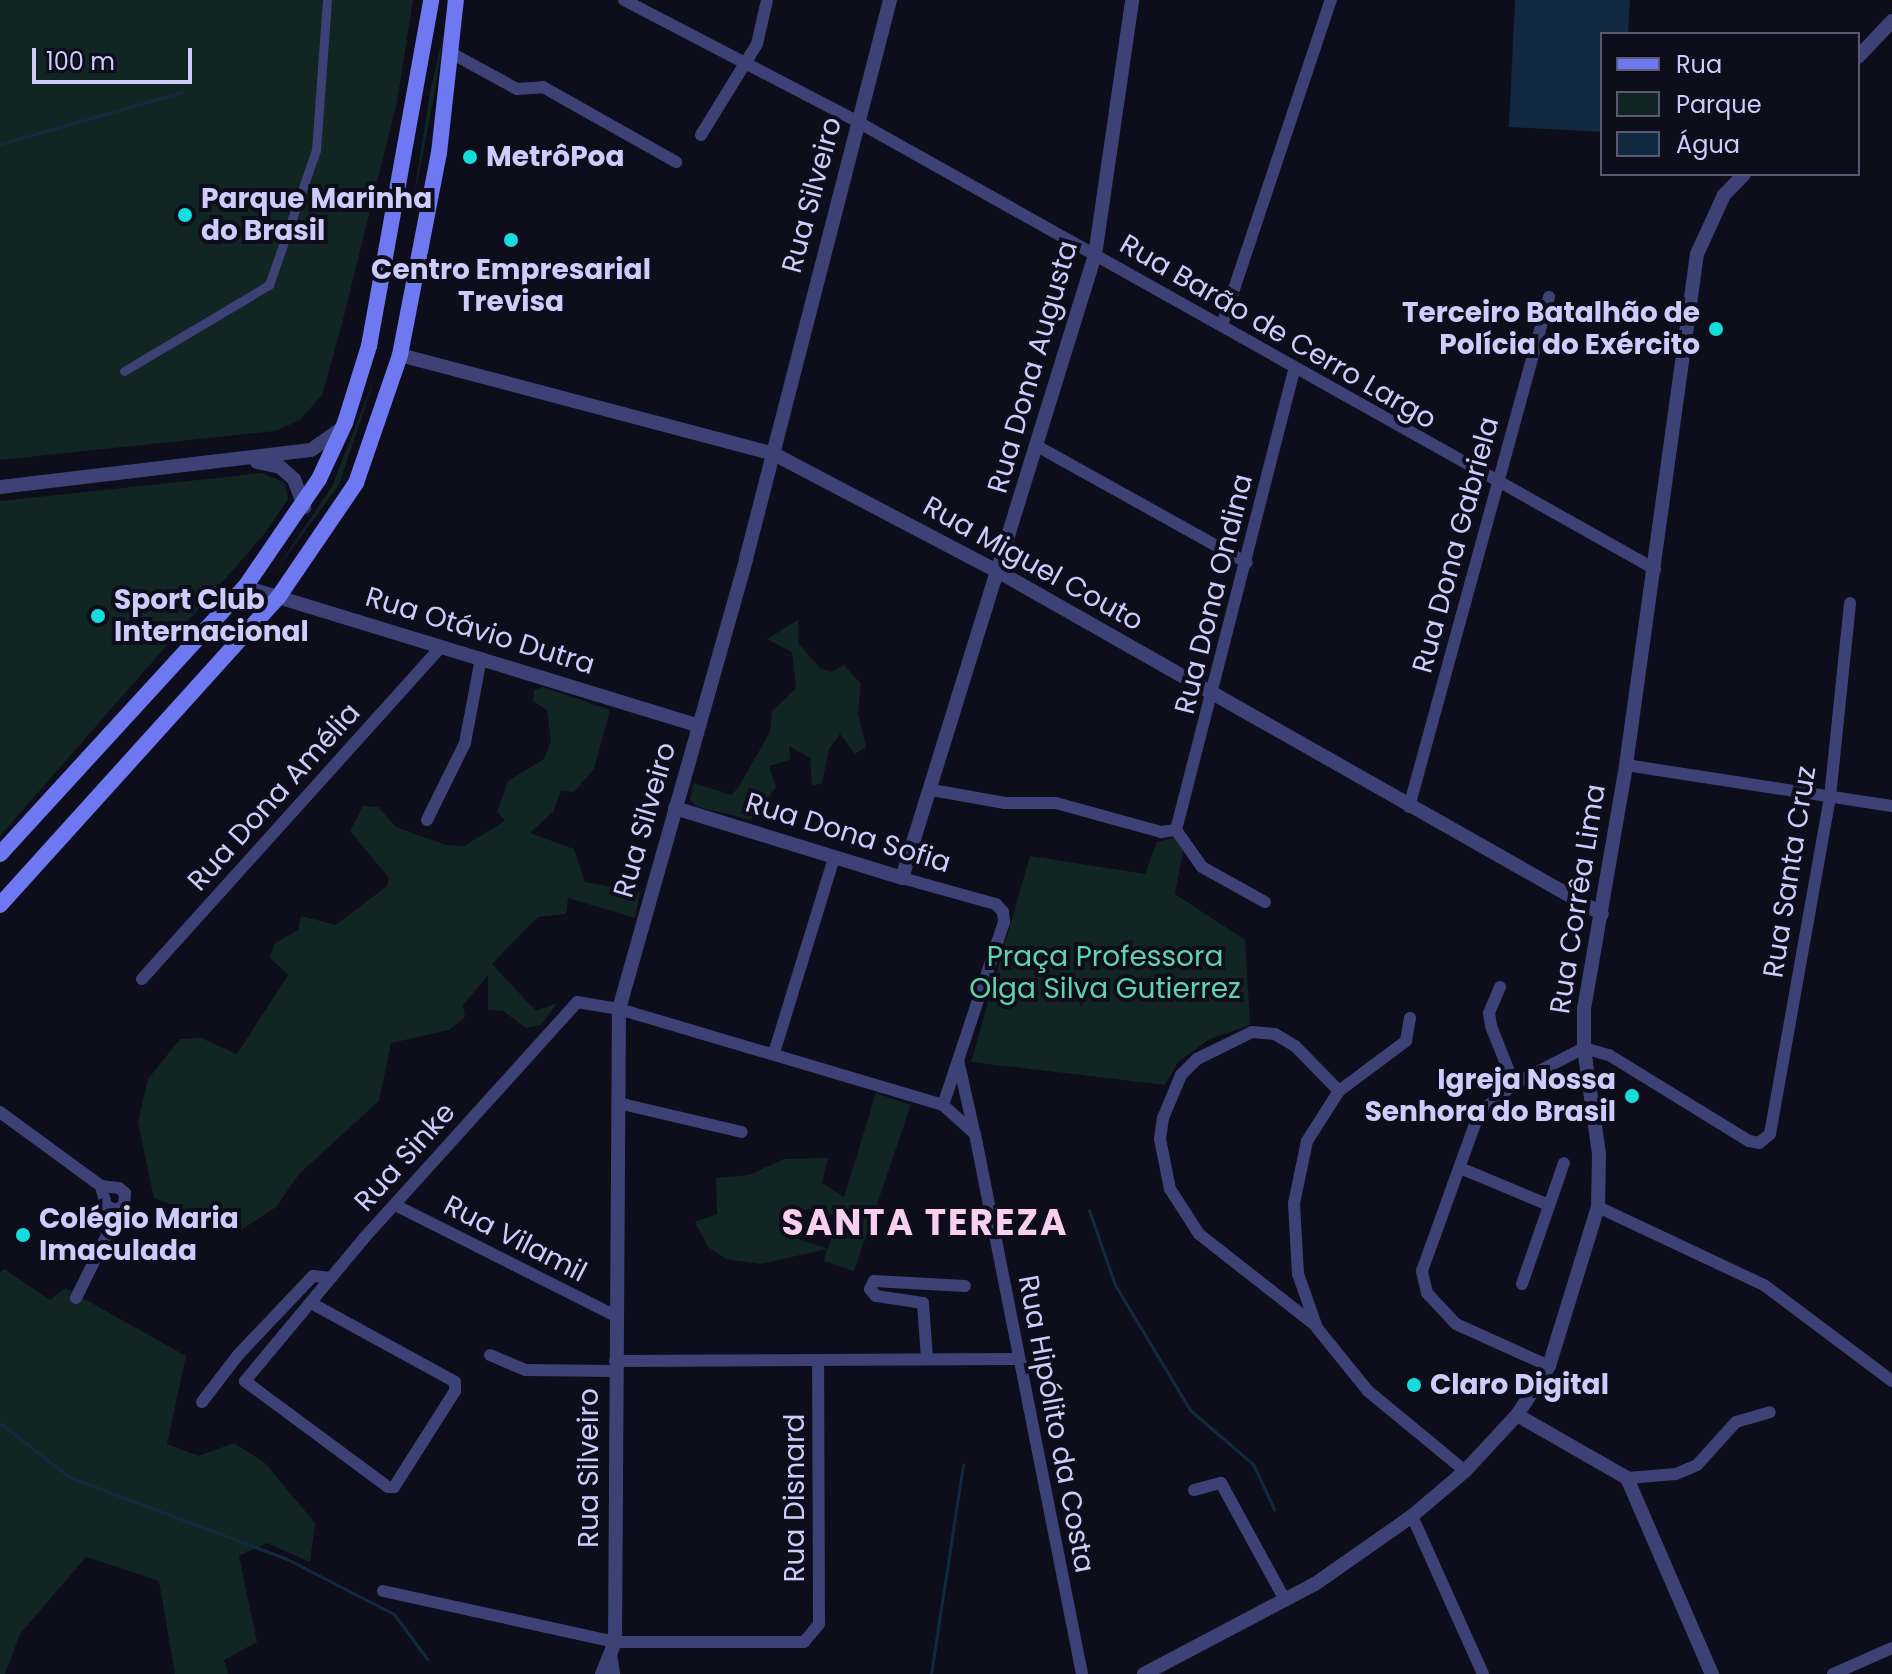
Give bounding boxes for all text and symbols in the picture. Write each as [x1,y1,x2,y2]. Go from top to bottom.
scale bar [36,32,196,82]
legend [1600,32,1860,176]
text: 100 m [46,45,115,78]
text: Rua [1676,48,1722,81]
text: Parque [1676,88,1762,121]
street label: Rua Silveiro [775,113,849,277]
text: Água [1676,128,1740,161]
place label: MetrôPoa [486,140,624,174]
marker: MetrôPoa [461,148,479,166]
place label: Parque Marinha do Brasil [201,182,432,248]
marker: Parque Marinha do Brasil [176,206,194,224]
street label: Rua Barão de Cerro Largo [1114,228,1442,436]
marker: Centro Empresarial Trevisa [502,231,520,249]
street label: Rua Dona Augusta [981,237,1085,497]
place label: Centro Empresarial Trevisa [371,253,651,319]
place label: Terceiro Batalhão de Polícia do Exército [1402,296,1700,362]
marker: Terceiro Batalhão de Polícia do Exército [1707,320,1725,338]
street label: Rua Dona Gabriela [1406,413,1506,677]
street label: Rua Dona Ondina [1168,471,1260,717]
street label: Rua Miguel Couto [917,490,1149,638]
street label: Rua Otávio Dutra [361,580,599,682]
place label: Sport Club Internacional [114,583,309,649]
marker: Sport Club Internacional [89,607,107,625]
street label: Rua Dona Amélia [181,696,367,898]
street label: Rua Silveiro [607,739,683,901]
street label: Rua Santa Cruz [1757,764,1823,980]
street label: Rua Corrêa Lima [1543,782,1613,1016]
street label: Rua Dona Sofia [741,786,955,880]
park label: Praça Professora Olga Silva Gutierrez [969,940,1241,1006]
place label: Igreja Nossa Senhora do Brasil [1365,1063,1616,1129]
marker: Igreja Nossa Senhora do Brasil [1623,1087,1641,1105]
street label: Rua Sinke [348,1096,462,1218]
street label: Rua Vilamil [438,1189,592,1289]
district label: SANTA TEREZA [782,1201,1068,1245]
place label: Colégio Maria Imaculada [39,1202,239,1268]
marker: Colégio Maria Imaculada [14,1226,32,1244]
street label: Rua Hipólito da Costa [1011,1272,1101,1576]
place label: Claro Digital [1430,1368,1609,1402]
marker: Claro Digital [1405,1376,1423,1394]
street label: Rua Silveiro [572,1388,606,1548]
street label: Rua Disnard [778,1414,812,1582]

